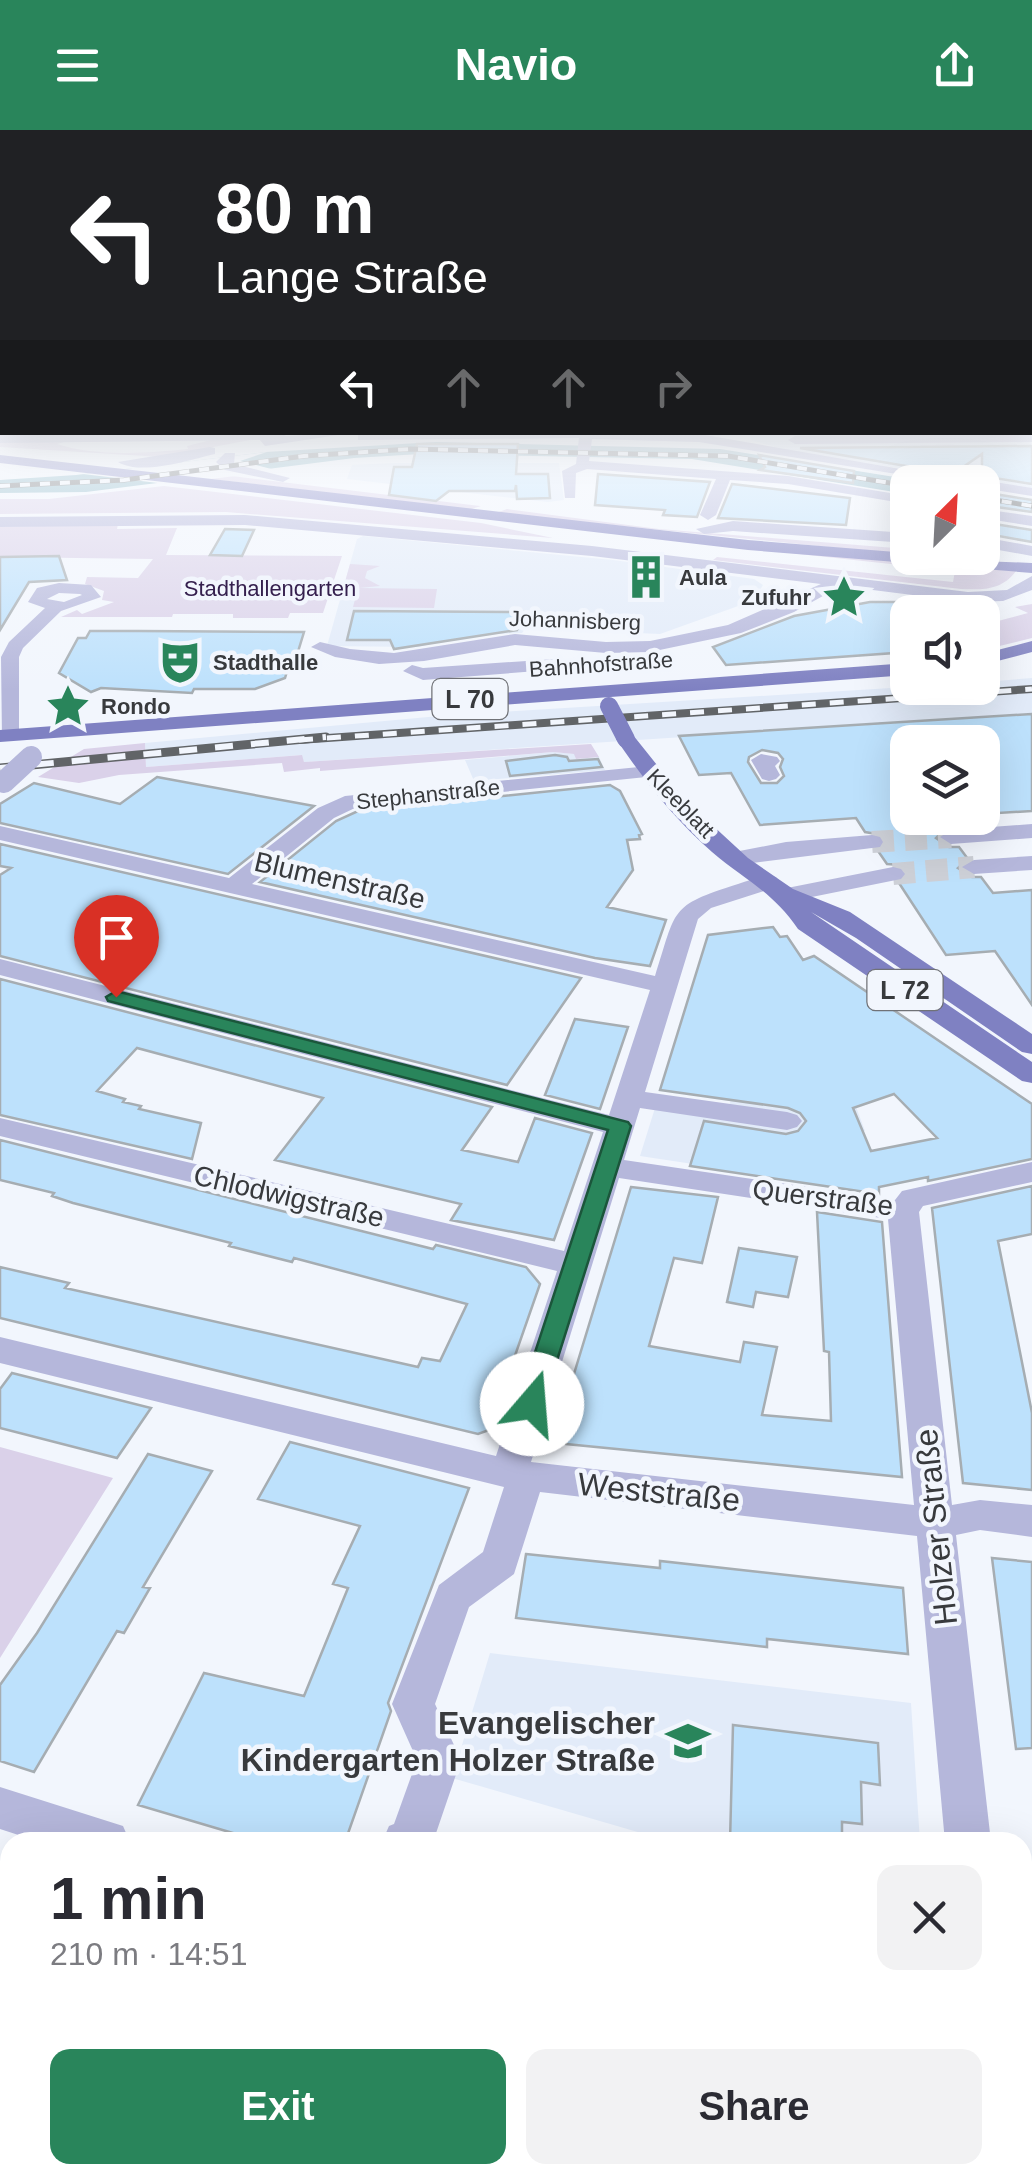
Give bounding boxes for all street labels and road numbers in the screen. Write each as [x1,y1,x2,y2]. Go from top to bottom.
street label: Johannisberg [509,606,641,635]
street label: Bahnhofstraße [528,647,674,682]
road number: L 70 [432,679,508,719]
street label: Kleeblatt [642,764,719,843]
street label: Stephanstraße [355,775,501,814]
street label: Blumenstraße [251,846,428,915]
road number: L 72 [868,970,942,1010]
street label: Chlodwigstraße [191,1160,387,1233]
street label: Querstraße [751,1173,895,1222]
street label: Holzer Straße [908,1427,964,1627]
street label: Weststraße [576,1466,742,1518]

